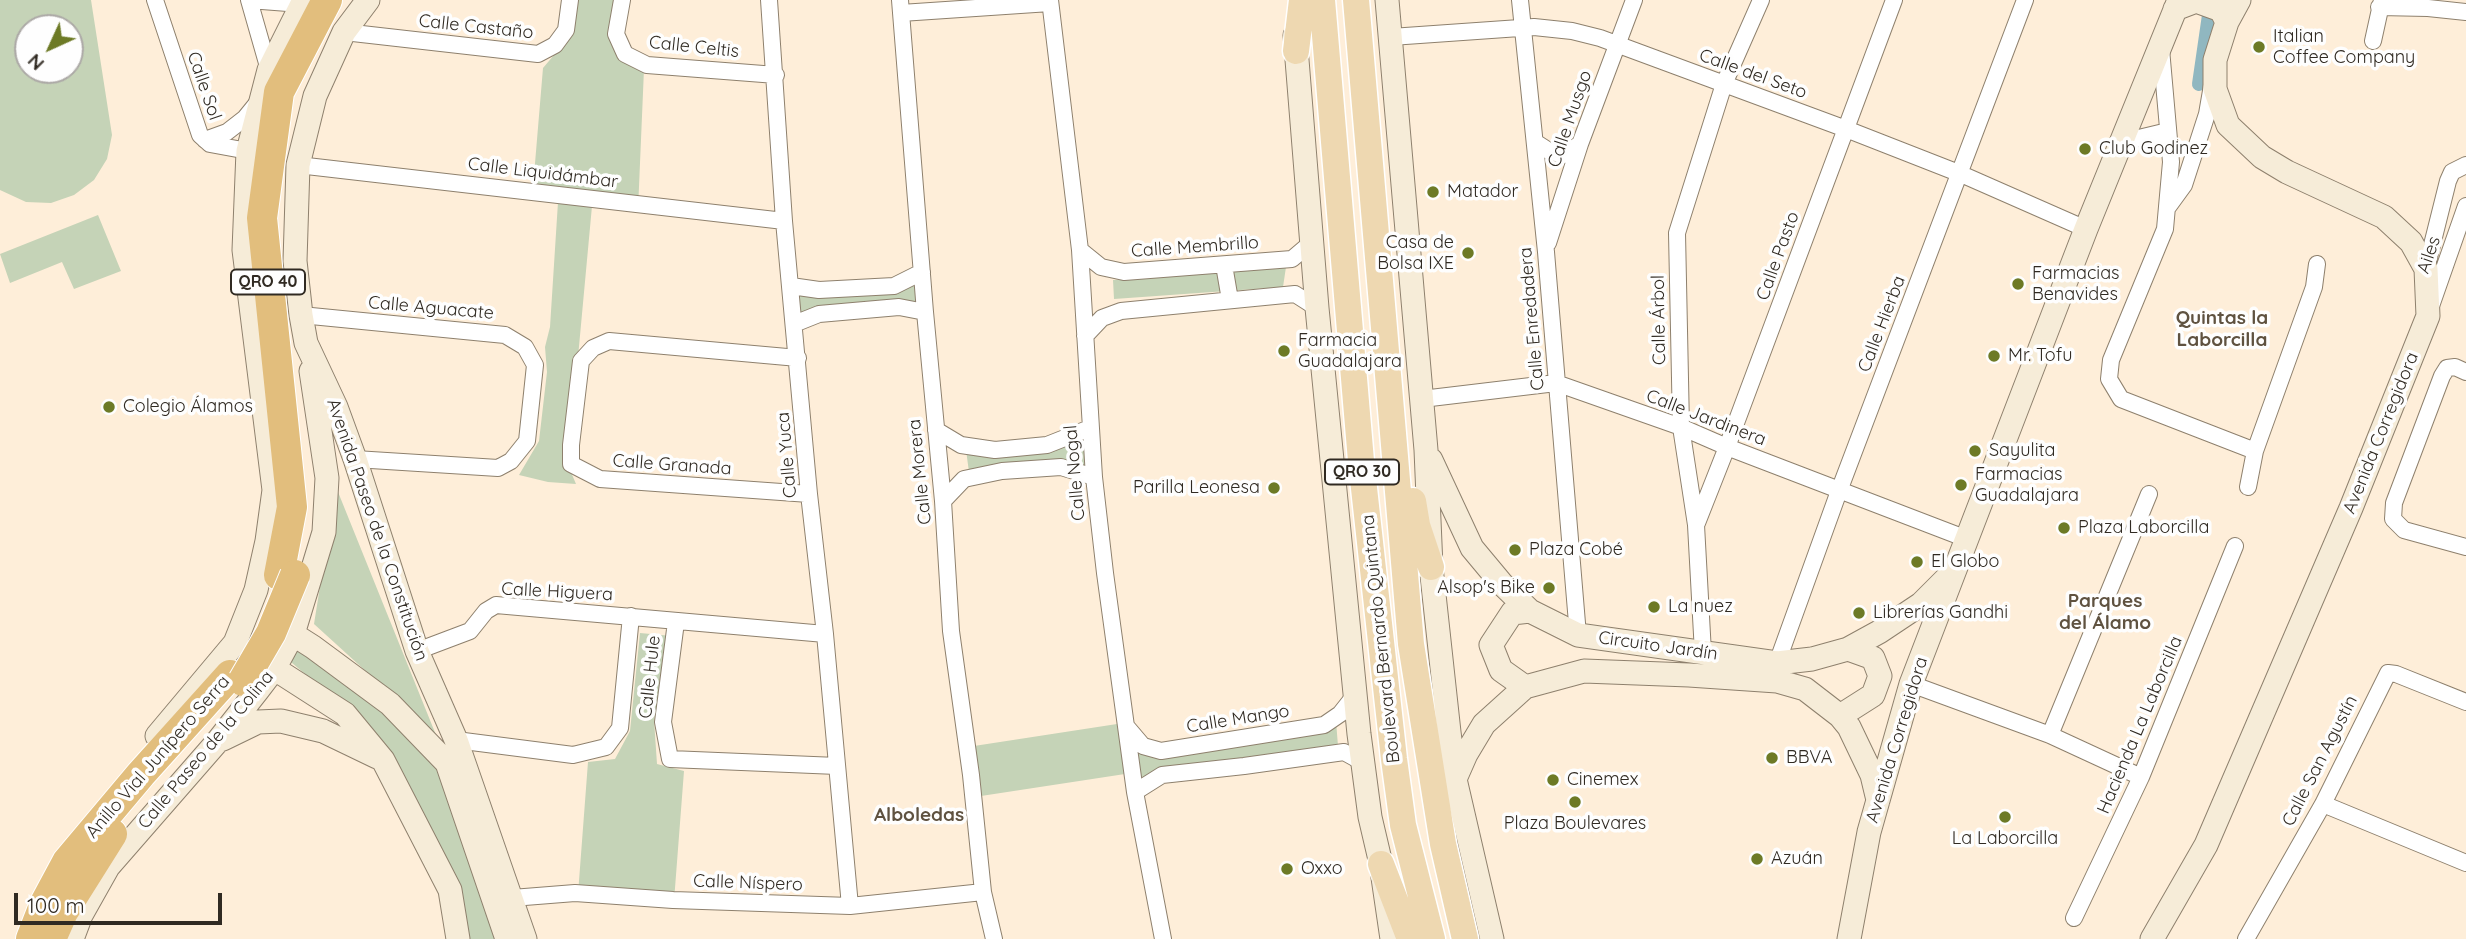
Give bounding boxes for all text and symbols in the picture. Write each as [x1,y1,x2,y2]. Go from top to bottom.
street label: Calle Castaño [418,10,534,44]
north arrow [14,14,84,84]
place label: Italian Coffee Company [2273,26,2415,68]
street label: Calle Celtis [648,32,740,62]
marker: Italian Coffee Company [2251,39,2267,55]
street label: Calle del Seto [1696,45,1810,103]
text: N [22,49,49,76]
street label: Calle Sol [182,49,226,123]
street label: Calle Musgo [1543,68,1597,170]
place label: Club Godinez [2099,138,2208,160]
marker: Club Godinez [2077,141,2093,157]
street label: Calle Liquidámbar [467,153,619,193]
place label: Matador [1447,181,1519,203]
marker: Matador [1425,184,1441,200]
street label: Calle Pasto [1752,209,1804,303]
street label: Calle Membrillo [1130,232,1260,262]
place label: Casa de Bolsa IXE [1377,232,1454,274]
street label: Ailes [2413,233,2445,277]
marker: Casa de Bolsa IXE [1460,245,1476,261]
street label: Calle Enredadera [1515,246,1549,392]
place label: Farmacias Benavides [2032,263,2120,306]
road number: QRO 40 [231,270,305,294]
street label: Calle Hierba [1854,273,1910,375]
street label: Calle Árbol [1647,275,1671,365]
marker: Farmacias Benavides [2010,276,2026,292]
street label: Calle Aguacate [367,292,495,324]
district label: Quintas la Laborcilla [2176,307,2268,351]
place label: Farmacia Guadalajara [1298,330,1402,372]
marker: Farmacia Guadalajara [1276,343,1292,359]
place label: Mr. Tofu [2008,345,2072,367]
marker: Mr. Tofu [1986,348,2002,364]
street label: Avenida Corregidora [2339,349,2423,517]
street label: Calle Jardinera [1643,385,1769,451]
place label: Colegio Álamos [123,396,253,418]
street label: Avenida Paseo de la Constitución [322,396,432,664]
marker: Colegio Álamos [101,399,117,415]
street label: Calle Yuca [772,411,802,499]
street label: Calle Morera [904,418,936,526]
street label: Calle Nogal [1060,424,1090,522]
place label: Sayulita [1989,440,2055,462]
marker: Sayulita [1967,443,1983,459]
street label: Calle Granada [612,450,732,480]
road number: QRO 30 [1325,460,1399,485]
place label: Farmacias Guadalajara [1975,464,2079,506]
place label: Parilla Leonesa [1133,477,1260,499]
marker: Farmacias Guadalajara [1953,477,1969,493]
marker: Parilla Leonesa [1266,480,1282,496]
street label: Boulevard Bernardo Quintana [1357,514,1405,764]
place label: Plaza Laborcilla [2078,517,2209,539]
marker: Plaza Laborcilla [2056,520,2072,536]
place label: Plaza Cobé [1529,539,1623,561]
marker: Plaza Cobé [1507,542,1523,558]
place label: El Globo [1931,551,1999,573]
marker: El Globo [1909,554,1925,570]
place label: Alsop's Bike [1437,577,1535,599]
street label: Calle Higuera [501,578,613,606]
marker: Alsop's Bike [1541,580,1557,596]
district label: Parques del Álamo [2059,590,2151,634]
place label: La nuez [1668,596,1733,618]
marker: La nuez [1646,599,1662,615]
place label: Librerías Gandhi [1873,602,2008,624]
marker: Librerías Gandhi [1851,605,1867,621]
street label: Circuito Jardín [1597,627,1719,665]
street label: Hacienda La Laborcilla [2093,633,2187,817]
street label: Calle Hule [635,635,665,719]
street label: Avenida Corregidora [1861,654,1933,826]
street label: Calle Paseo de la Colina [134,667,278,833]
street label: Anillo Vial Junípero Serra [81,671,235,843]
street label: Calle San Agustín [2278,692,2362,830]
street label: Calle Mango [1185,700,1291,738]
place label: BBVA [1786,747,1832,769]
marker: BBVA [1764,750,1780,766]
place label: Cinemex [1567,769,1638,791]
marker: Cinemex [1545,772,1561,788]
marker: Plaza Boulevares [1567,794,1583,810]
district label: Alboledas [874,804,964,826]
marker: La Laborcilla [1997,809,2013,825]
place label: Plaza Boulevares [1504,813,1646,835]
place label: La Laborcilla [1952,828,2058,850]
place label: Azuán [1771,848,1823,870]
marker: Azuán [1749,851,1765,867]
place label: Oxxo [1301,858,1343,880]
marker: Oxxo [1279,861,1295,877]
street label: Calle Níspero [693,870,803,896]
scale bar [18,880,226,924]
text: 100 m [27,892,85,918]

